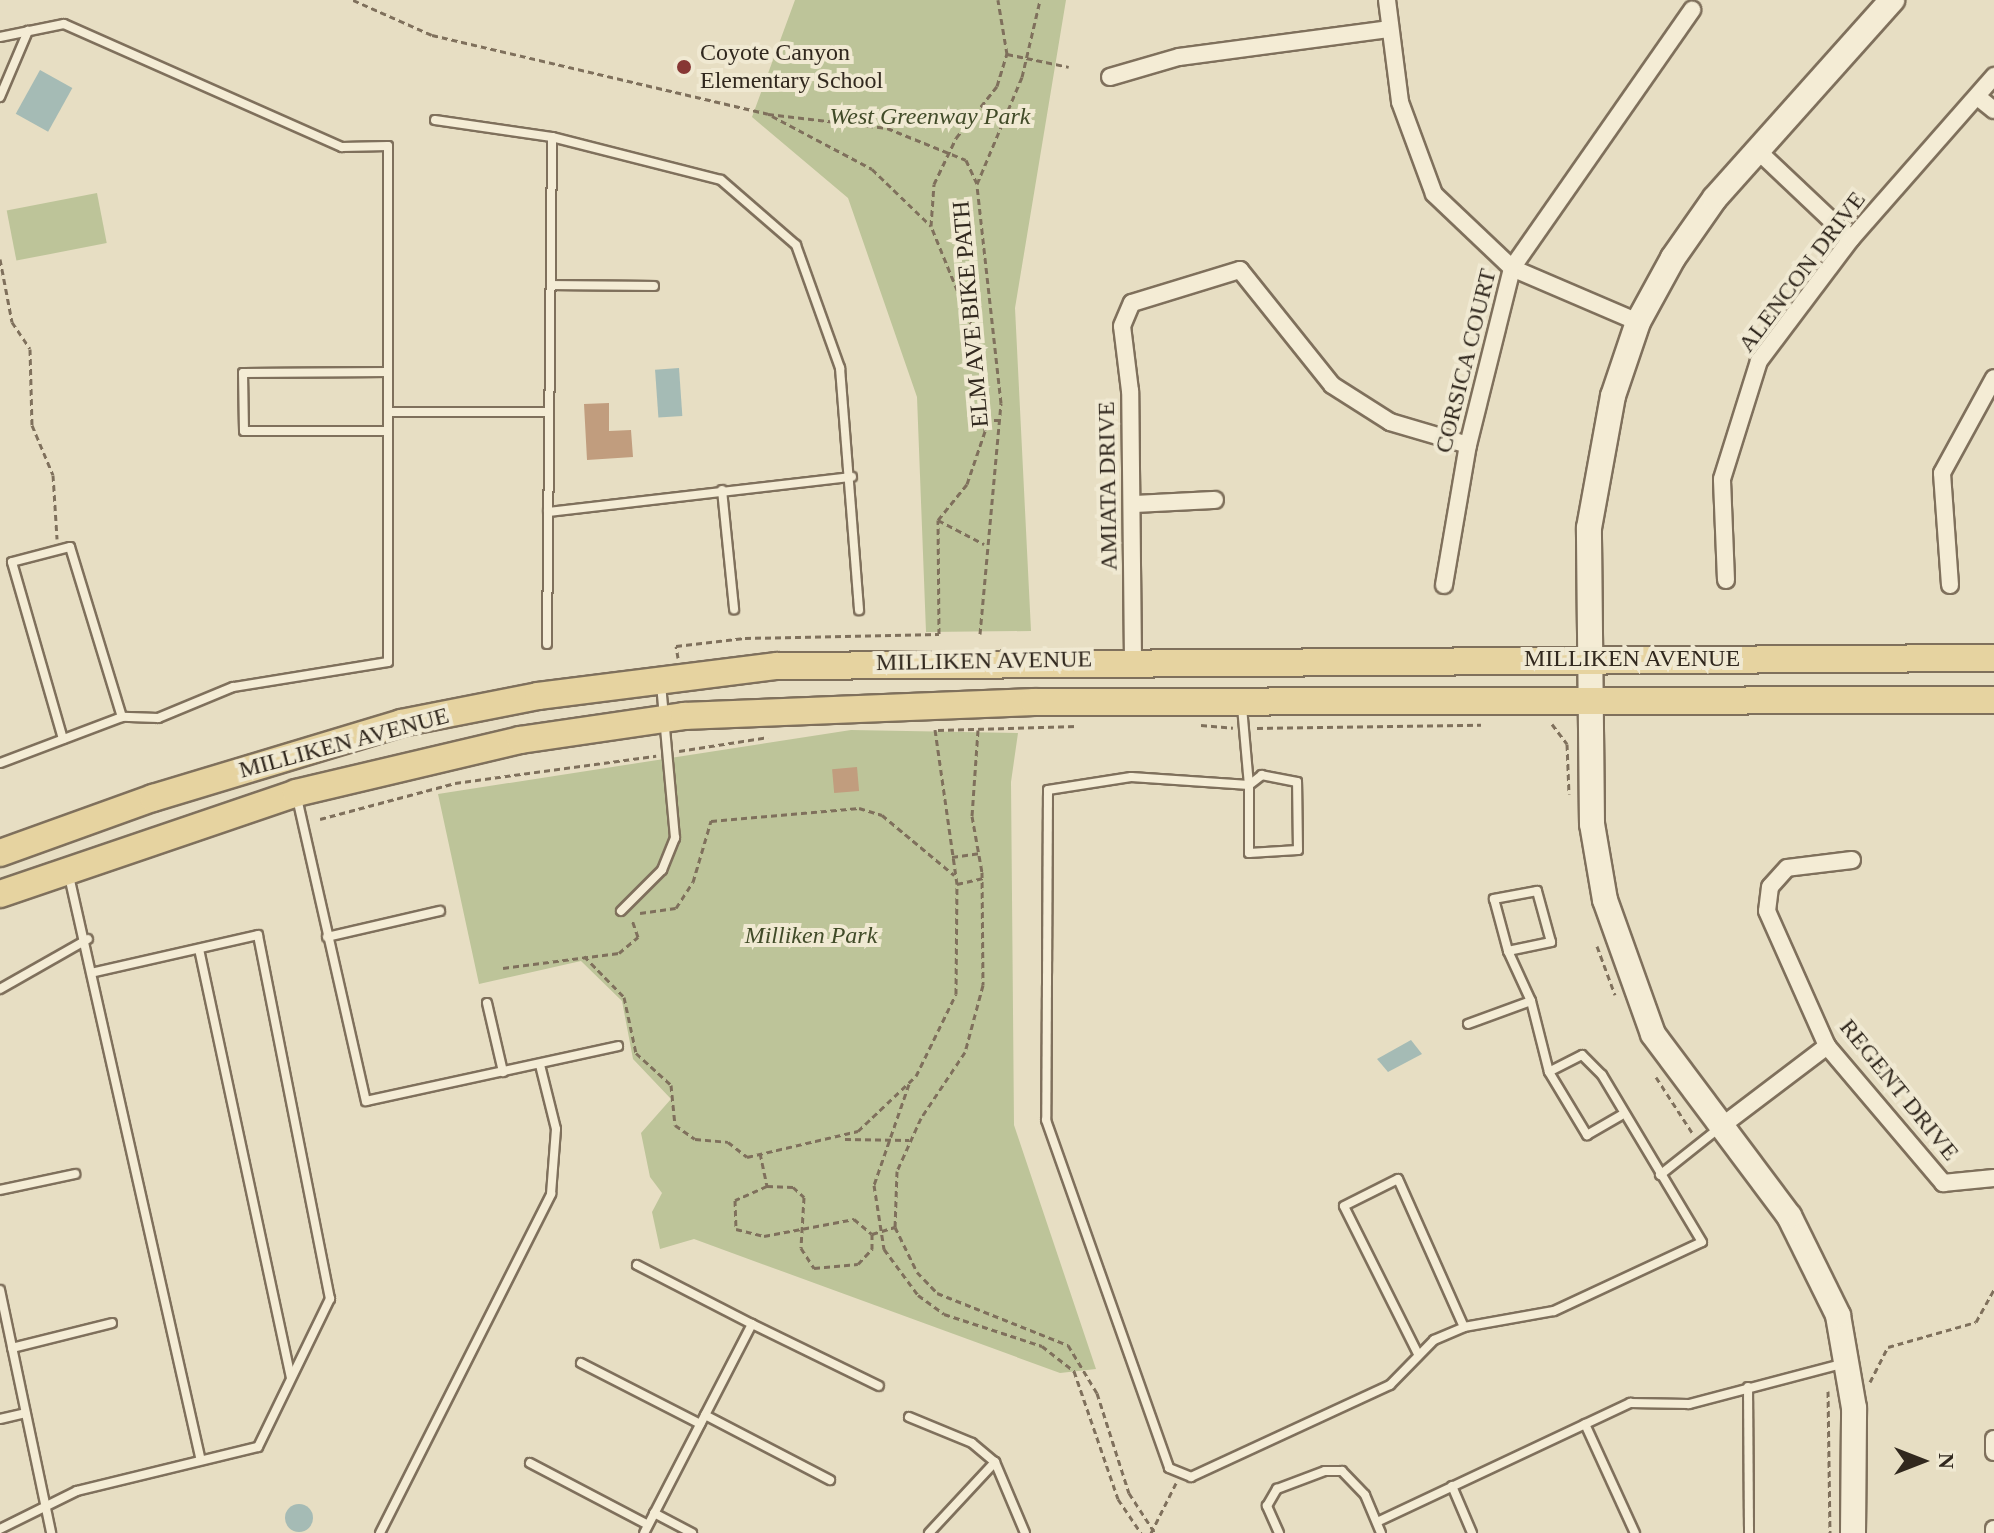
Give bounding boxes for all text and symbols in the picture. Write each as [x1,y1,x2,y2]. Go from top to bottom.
place label: Coyote Canyon Elementary School [700,39,883,95]
marker: Coyote Canyon Elementary School [675,58,693,76]
park label: West Greenway Park [830,103,1030,131]
street label: ALENCON DRIVE [1732,186,1872,358]
street label: ELM AVE BIKE PATH [947,199,995,429]
street label: CORSICA COURT [1429,265,1503,457]
street label: AMIATA DRIVE [1092,400,1124,572]
street label: MILLIKEN AVENUE [875,645,1093,677]
street label: MILLIKEN AVENUE [1523,645,1741,673]
street label: MILLIKEN AVENUE [235,701,453,785]
park label: Milliken Park [745,922,877,950]
street label: REGENT DRIVE [1833,1013,1965,1167]
north arrow [1882,1421,1962,1501]
text: N [1934,1453,1959,1469]

